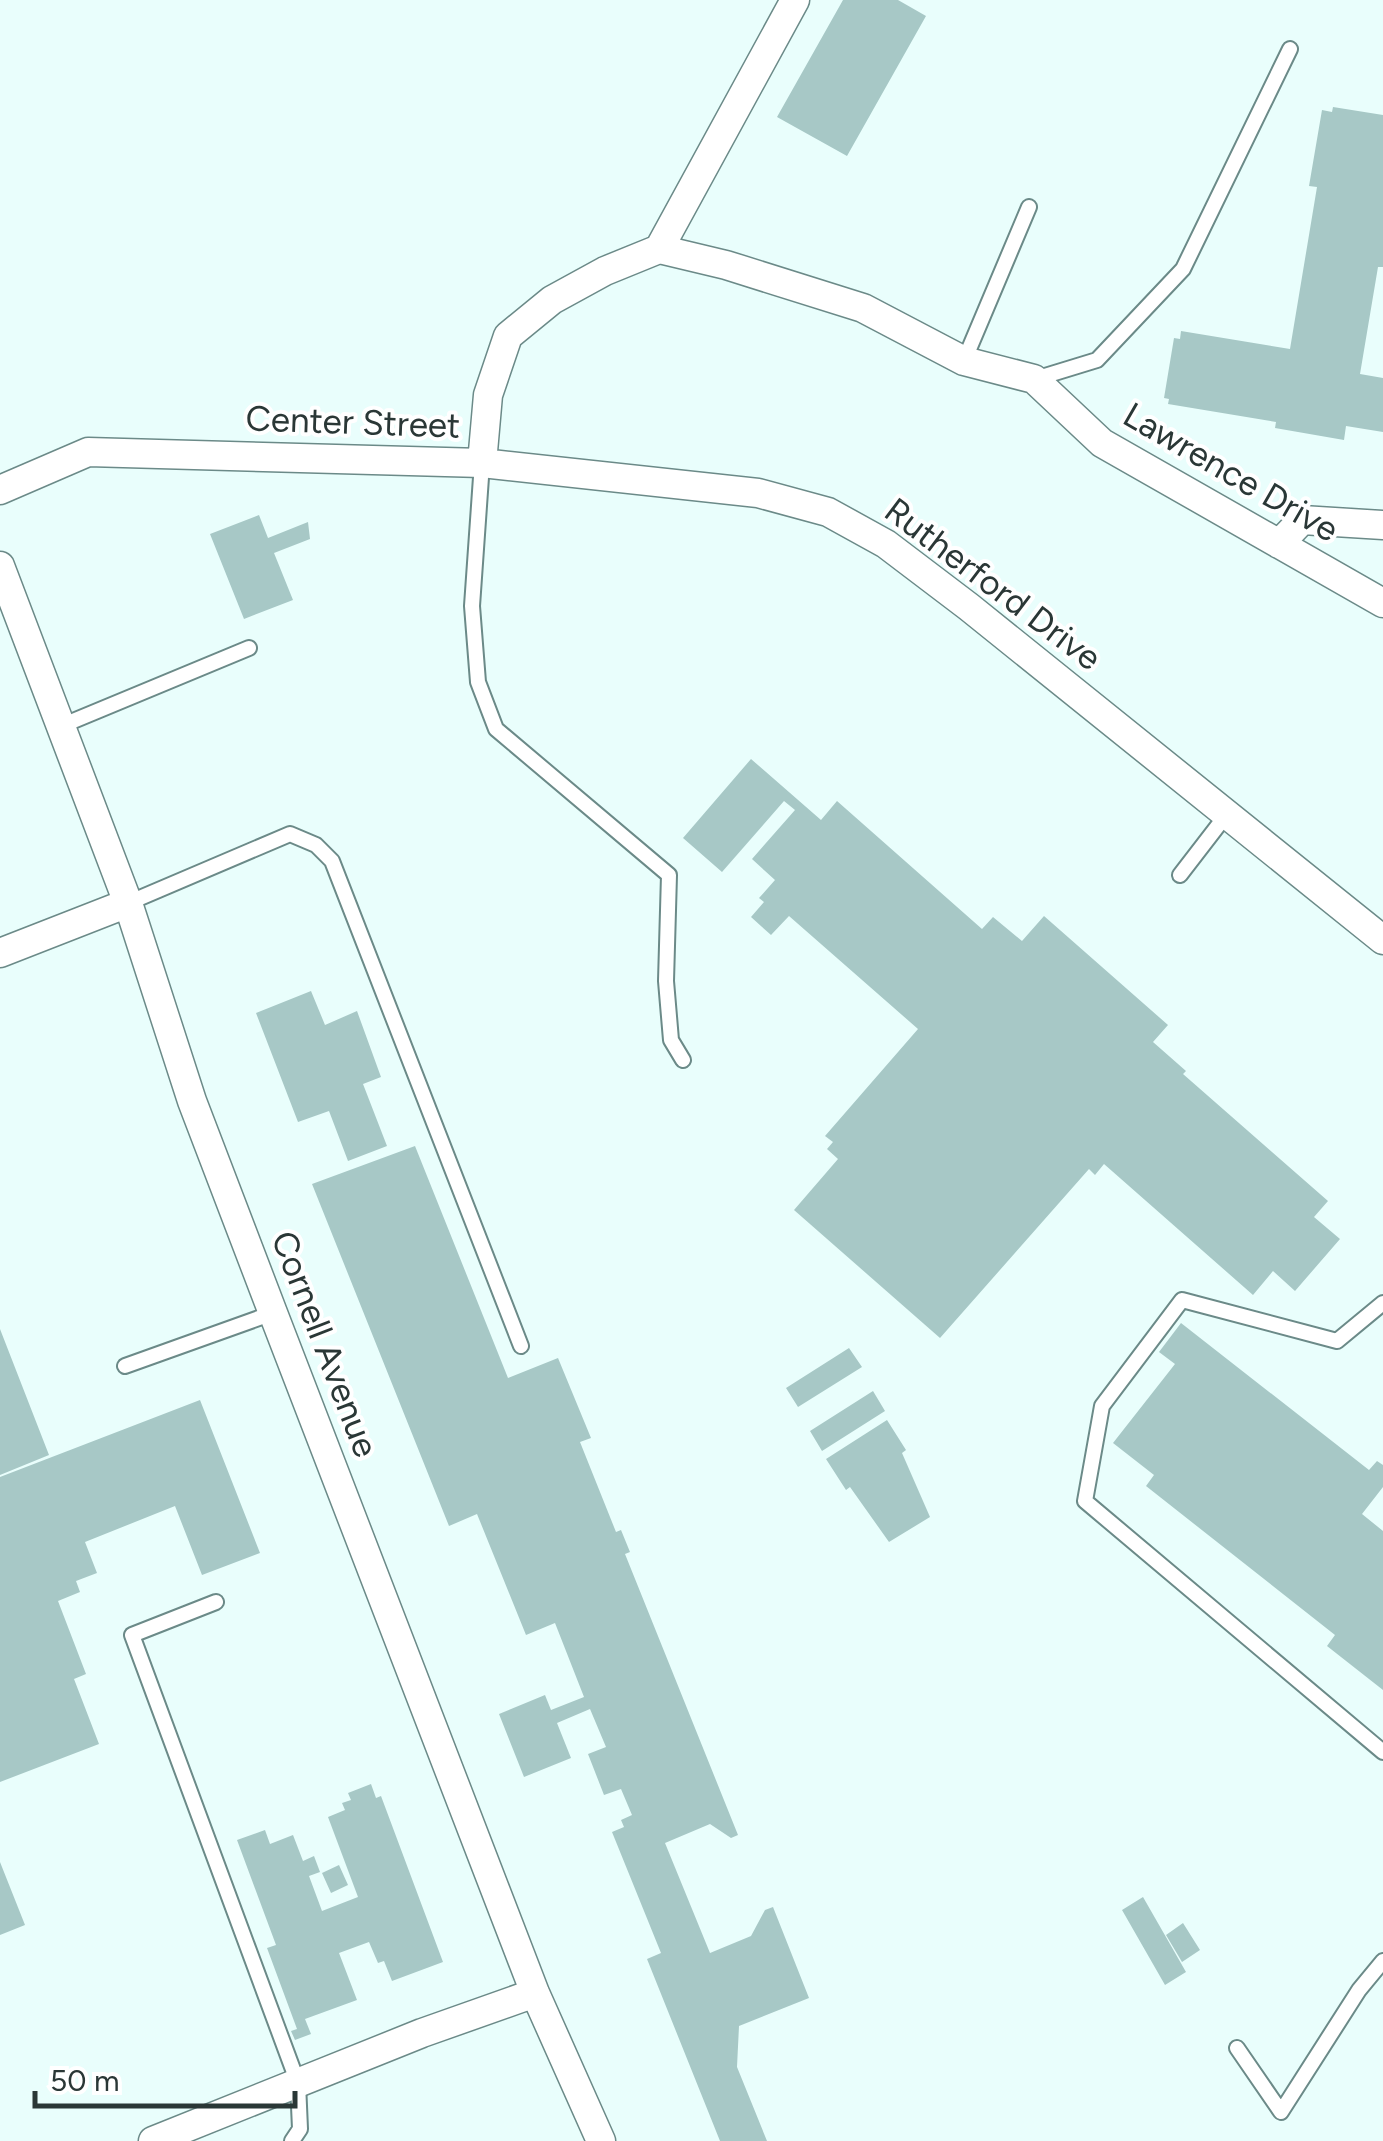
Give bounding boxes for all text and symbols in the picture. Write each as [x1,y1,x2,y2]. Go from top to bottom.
street label: Lawrence Drive [1116,393,1346,551]
street label: Center Street [245,397,461,447]
street label: Rutherford Drive [876,489,1110,679]
street label: Cornell Avenue [263,1225,387,1463]
scale bar [35,2046,295,2108]
text: 50 m [50,2062,119,2099]

